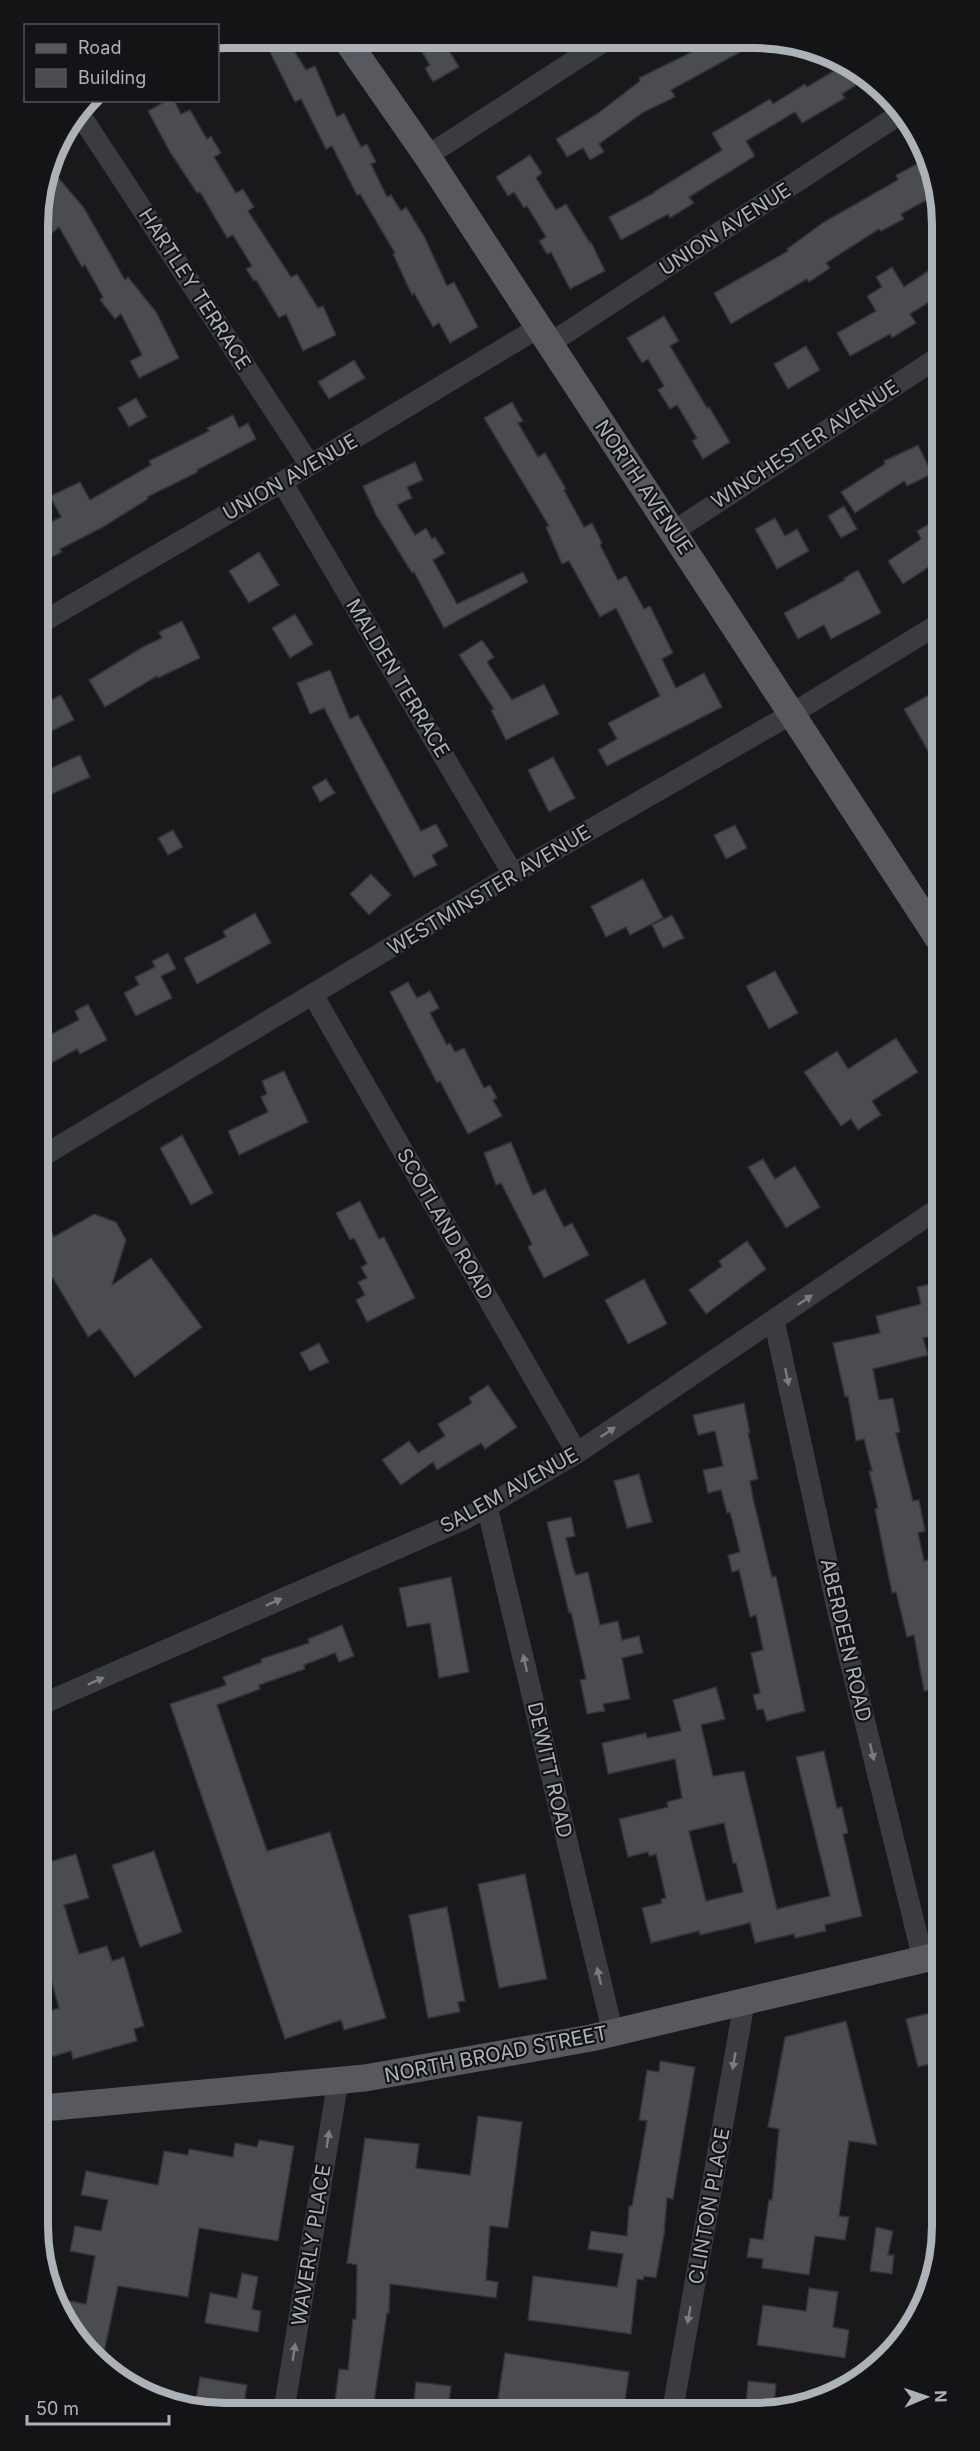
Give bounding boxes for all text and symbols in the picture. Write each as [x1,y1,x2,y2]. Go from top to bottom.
legend [24,24,219,102]
text: Road [78,37,121,58]
text: Building [78,67,146,88]
street label: UNION AVENUE [655,178,795,280]
street label: HARTLEY TERRACE [134,204,256,374]
street label: WINCHESTER AVENUE [707,375,903,513]
street label: NORTH AVENUE [590,415,698,559]
street label: UNION AVENUE [218,429,362,525]
street label: MALDEN TERRACE [341,594,455,762]
street label: WESTMINSTER AVENUE [383,820,595,960]
street label: SCOTLAND ROAD [392,1144,498,1304]
one-way arrow [796,1294,812,1306]
one-way arrow [783,1368,792,1387]
one-way arrow [600,1427,616,1438]
street label: SALEM AVENUE [436,1442,582,1538]
street label: ABERDEEN ROAD [816,1556,876,1724]
one-way arrow [266,1598,283,1607]
one-way arrow [520,1654,530,1673]
one-way arrow [87,1676,104,1685]
street label: DEWITT ROAD [523,1700,577,1840]
one-way arrow [868,1743,878,1761]
one-way arrow [594,1967,604,1985]
street label: NORTH BROAD STREET [382,2021,610,2087]
one-way arrow [729,2052,738,2071]
street label: CLINTON PLACE [683,2126,735,2286]
one-way arrow [324,2129,333,2148]
street label: WAVERLY PLACE [286,2162,336,2328]
one-way arrow [684,2306,693,2325]
one-way arrow [289,2342,298,2361]
north arrow [896,2367,956,2427]
scale bar [27,2388,170,2426]
text: N [931,2390,951,2403]
text: 50 m [36,2398,79,2419]

